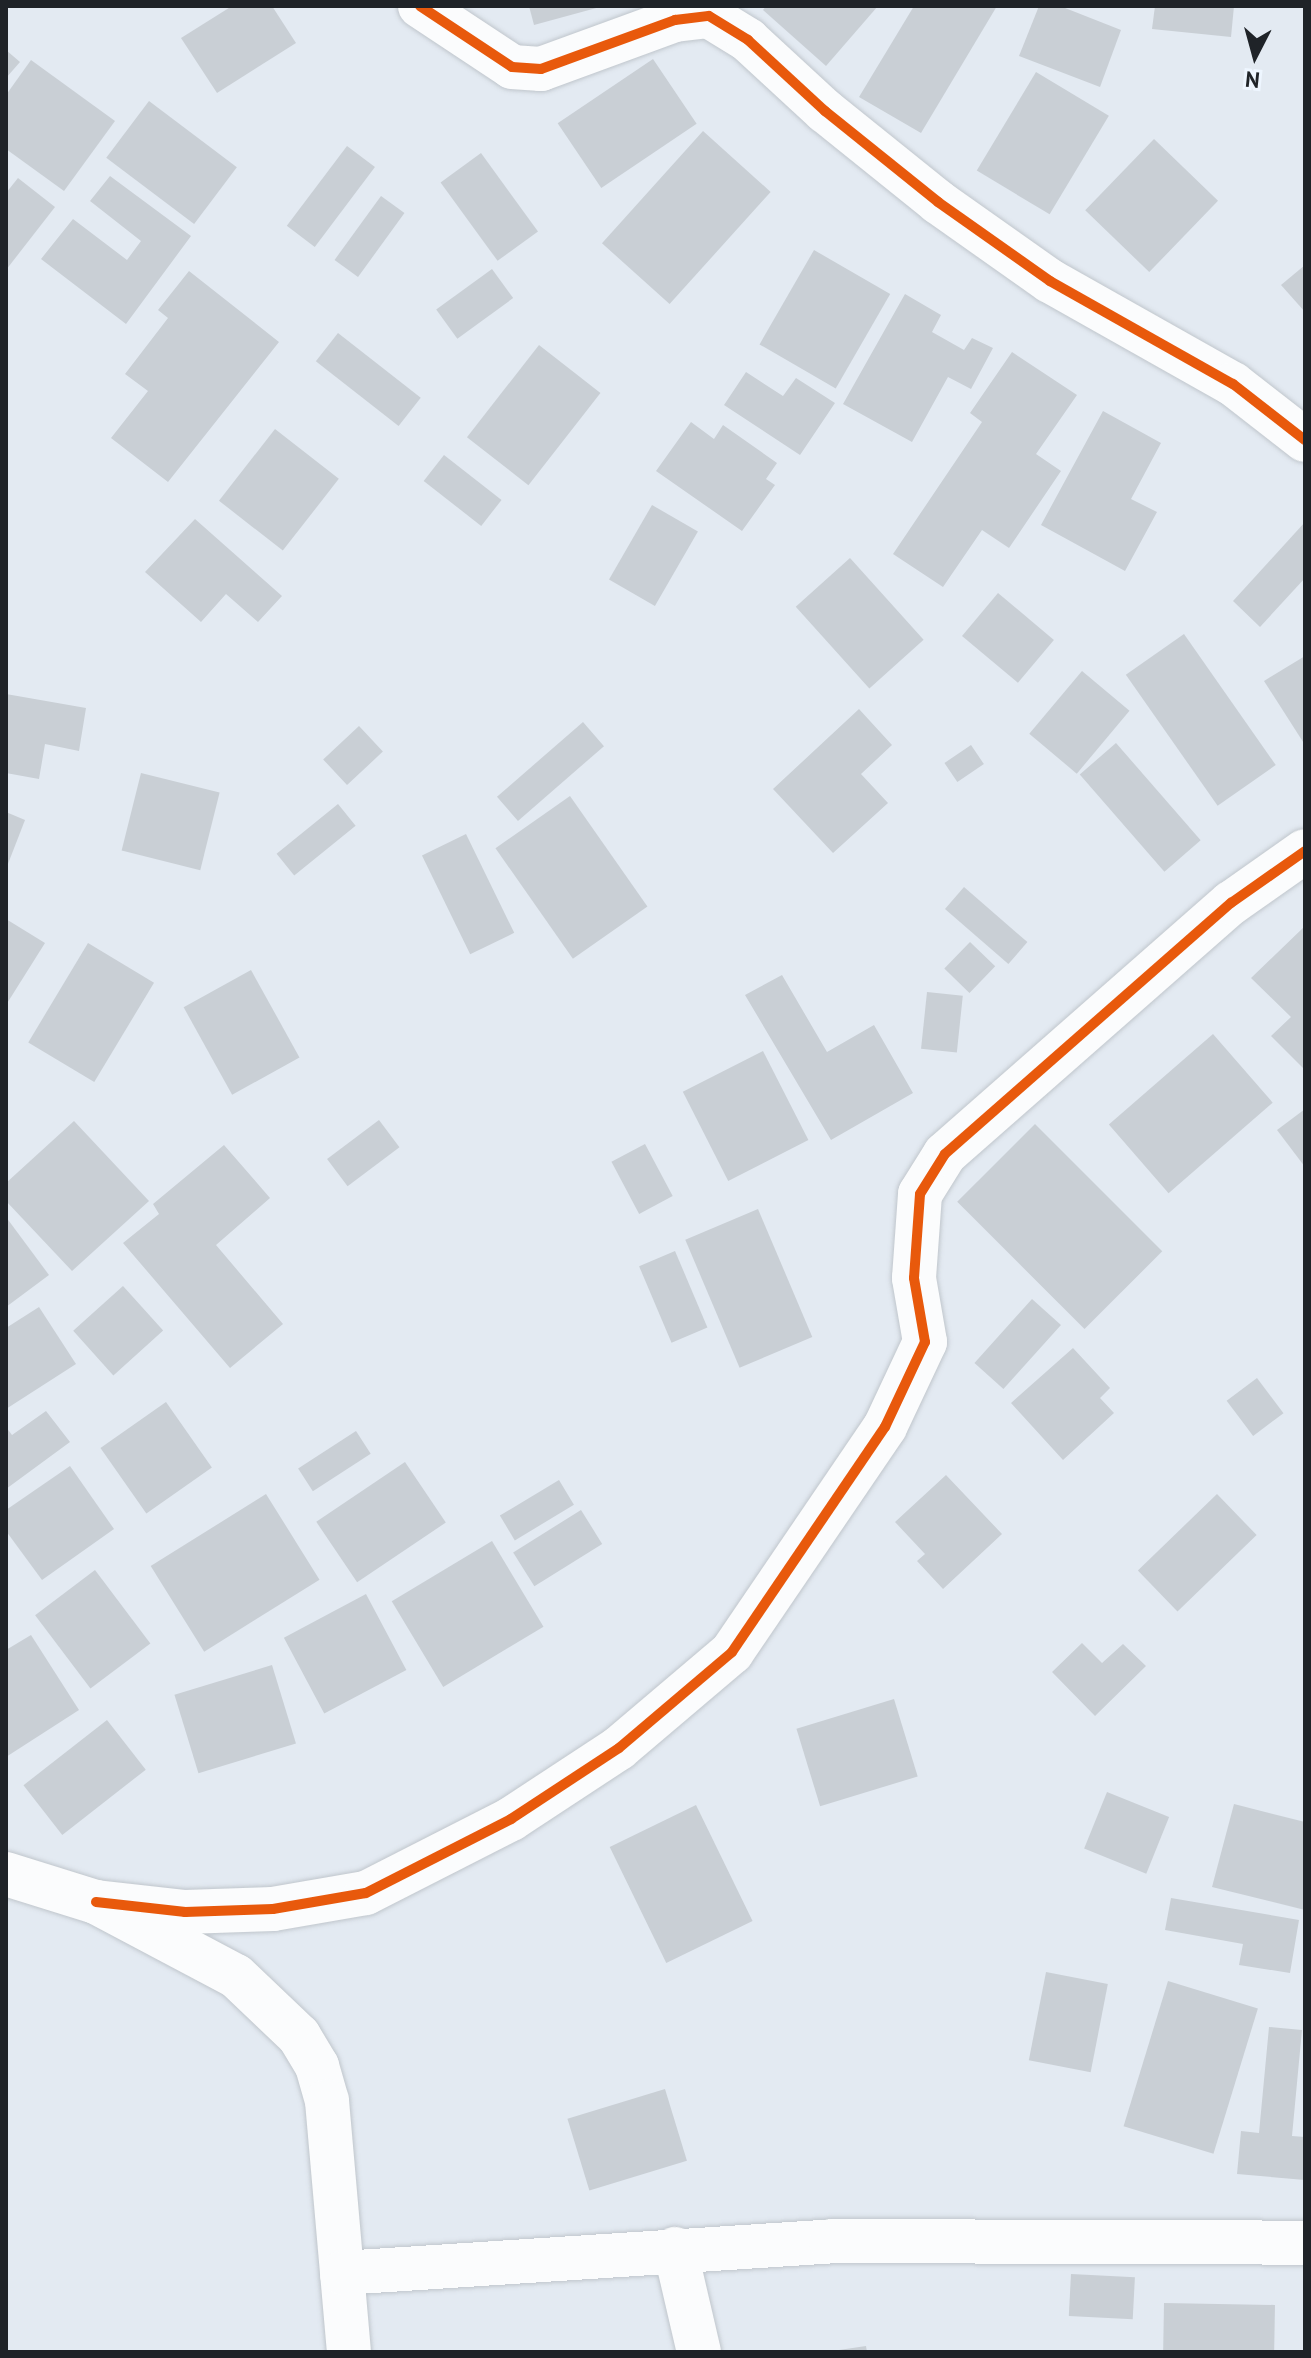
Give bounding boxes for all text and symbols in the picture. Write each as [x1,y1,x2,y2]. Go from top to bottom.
north arrow [1215,16,1295,96]
text: N [1244,65,1261,95]

